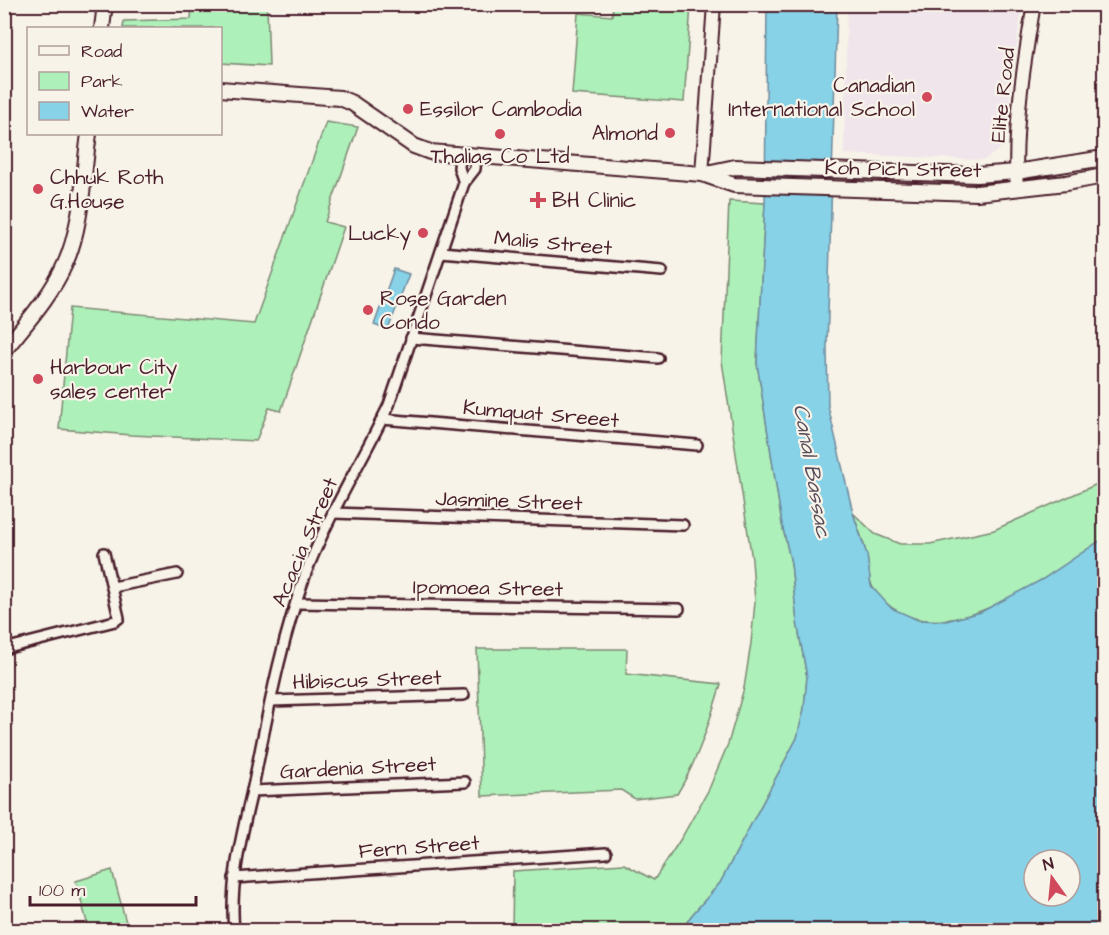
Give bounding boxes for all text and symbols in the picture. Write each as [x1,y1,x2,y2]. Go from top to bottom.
legend [27,27,222,135]
text: Road [81,39,122,64]
street label: Elite Road [984,46,1022,144]
text: Park [81,69,123,94]
place label: Canadian International School [728,71,915,124]
marker: Canadian International School [920,90,934,104]
place label: Essilor Cambodia [420,95,582,124]
text: Water [81,99,134,124]
marker: Essilor Cambodia [401,102,415,116]
place label: Almond [592,119,658,148]
marker: Almond [663,126,677,140]
marker: Thalias Co Ltd [493,127,507,141]
place label: Thalias Co Ltd [430,142,570,171]
street label: Koh Pich Street [824,153,982,185]
place label: Chhuk Roth G.House [50,163,164,216]
marker: Chhuk Roth G.House [31,182,45,196]
place label: BH Clinic [552,186,636,215]
marker: BH Clinic [529,191,547,209]
place label: Lucky [348,219,411,250]
street label: Malis Street [493,223,614,263]
marker: Lucky [416,226,430,240]
place label: Rose Garden Condo [380,284,507,337]
marker: Rose Garden Condo [361,303,375,317]
place label: Harbour City sales center [50,353,178,406]
marker: Harbour City sales center [31,372,45,386]
street label: Kumquat Sreeet [462,393,621,435]
water label: Canal Bassac [785,402,839,541]
street label: Acacia Street [265,472,345,611]
street label: Jasmine Street [435,484,583,518]
street label: Ipomoea Street [413,572,564,605]
street label: Hibiscus Street [292,663,443,697]
street label: Gardenia Street [279,749,437,787]
street label: Fern Street [358,828,481,866]
north arrow [1022,848,1082,908]
text: N [1041,853,1056,876]
scale bar [30,869,196,907]
text: 100 m [39,878,85,903]

